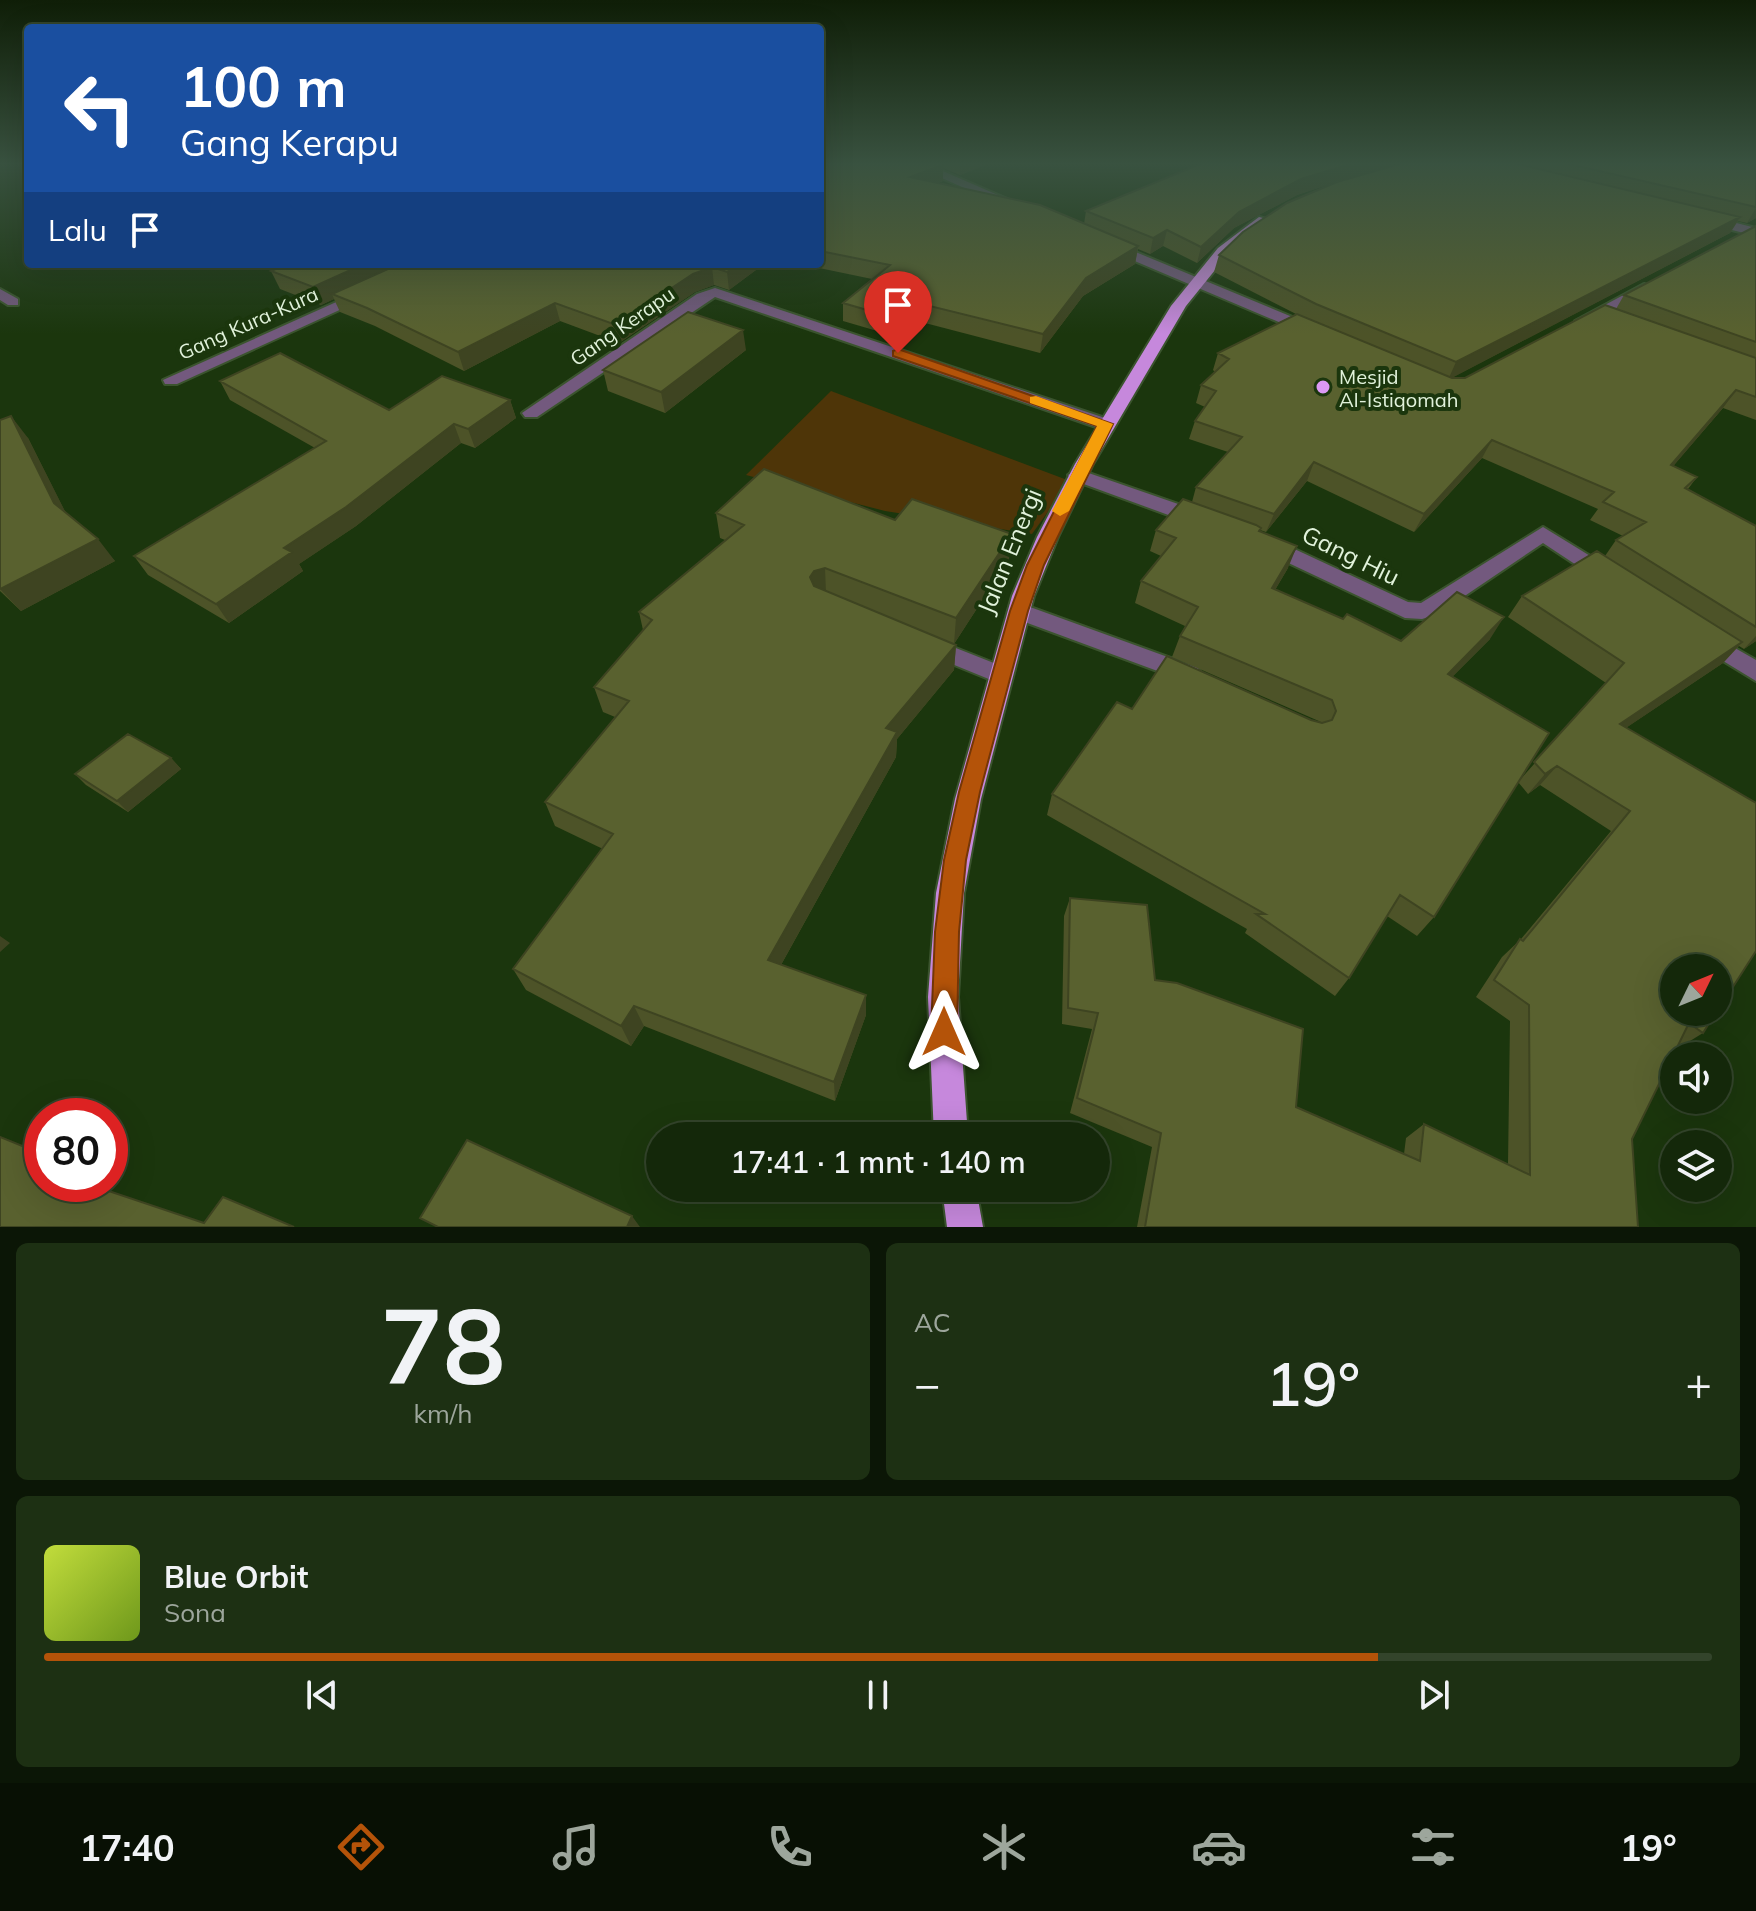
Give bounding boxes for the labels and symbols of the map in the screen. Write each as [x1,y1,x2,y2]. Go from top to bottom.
pin [864,271,932,353]
street label: Gang Kura-Kura [174,281,322,365]
street label: Gang Kerapu [565,281,679,371]
place label: Mesjid Al-Istiqomah [1339,364,1458,412]
marker: Mesjid Al-Istiqomah [1314,378,1332,396]
street label: Jalan Energi [970,484,1048,618]
street label: Gang Hiu [1297,519,1405,591]
north arrow [1660,954,1732,1026]
position arrow [902,990,986,1074]
speed limit sign: 80 [24,1098,128,1202]

